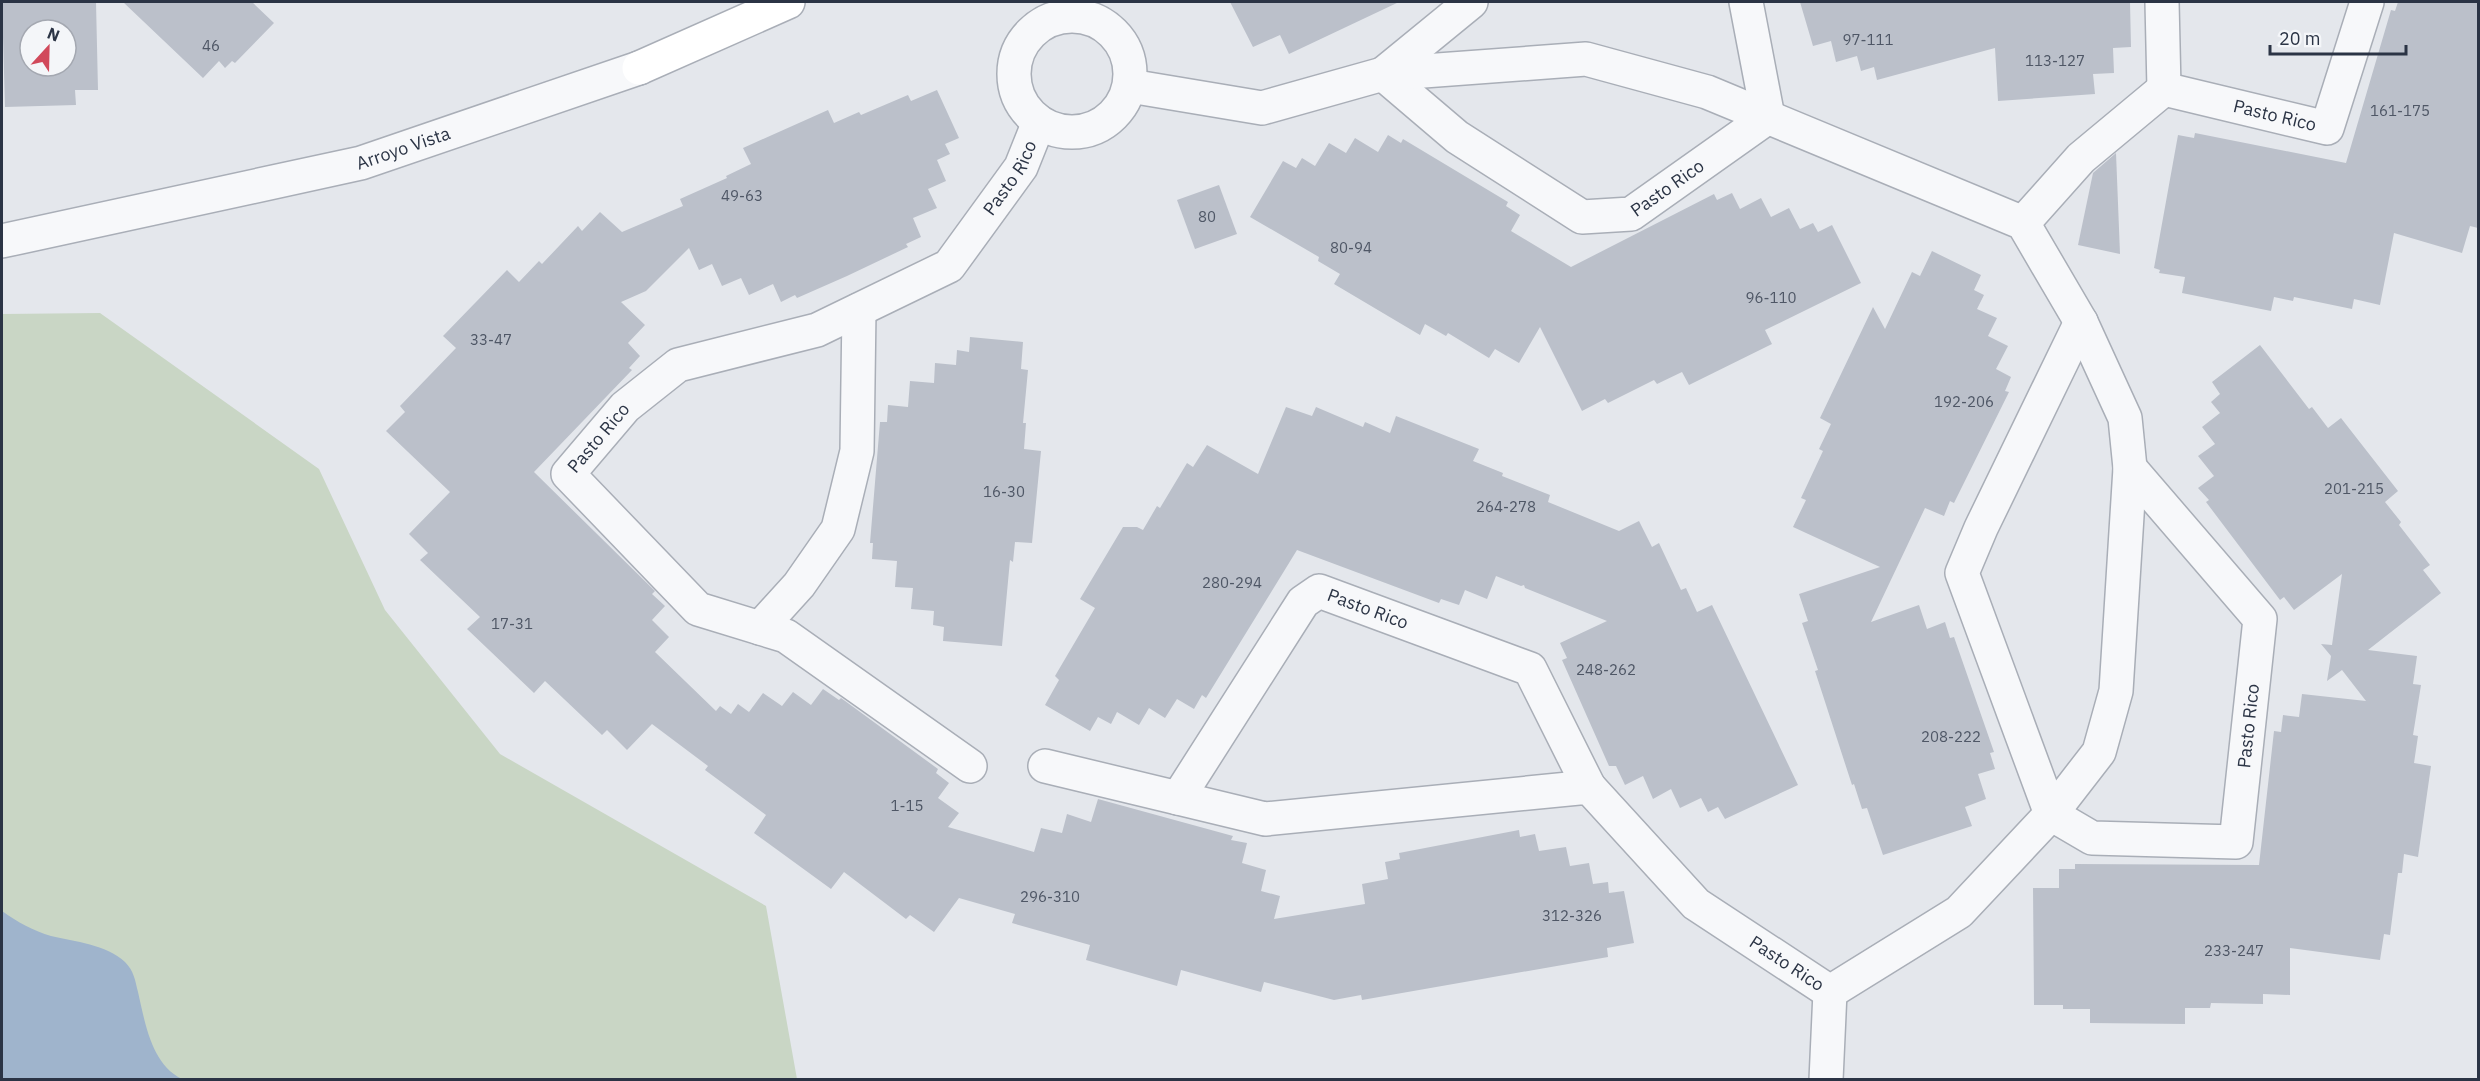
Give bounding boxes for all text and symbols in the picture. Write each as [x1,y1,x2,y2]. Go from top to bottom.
north arrow [18,18,78,78]
scale bar [2270,18,2406,56]
text: N [44,23,63,46]
text: 20 m [2279,27,2321,50]
house number: 97-111 [1843,30,1894,49]
house number: 46 [202,36,220,55]
house number: 113-127 [2025,51,2085,70]
street label: Pasto Rico [2231,94,2319,136]
house number: 161-175 [2370,101,2430,120]
street label: Arroyo Vista [353,121,454,175]
street label: Pasto Rico [978,137,1041,220]
street label: Pasto Rico [1626,154,1708,222]
house number: 49-63 [721,186,763,205]
house number: 80 [1198,207,1216,226]
house number: 80-94 [1330,238,1372,257]
house number: 96-110 [1746,288,1797,307]
house number: 33-47 [470,330,512,349]
house number: 192-206 [1934,392,1994,411]
street label: Pasto Rico [562,398,634,477]
house number: 201-215 [2324,479,2384,498]
house number: 16-30 [983,482,1025,501]
house number: 264-278 [1476,497,1536,516]
house number: 280-294 [1202,573,1262,592]
street label: Pasto Rico [1324,583,1412,634]
house number: 17-31 [491,614,533,633]
house number: 248-262 [1576,660,1636,679]
street label: Pasto Rico [2232,683,2264,769]
house number: 208-222 [1921,727,1981,746]
house number: 1-15 [891,796,924,815]
house number: 296-310 [1020,887,1080,906]
house number: 312-326 [1542,906,1602,925]
street label: Pasto Rico [1745,930,1829,996]
house number: 233-247 [2204,941,2264,960]

